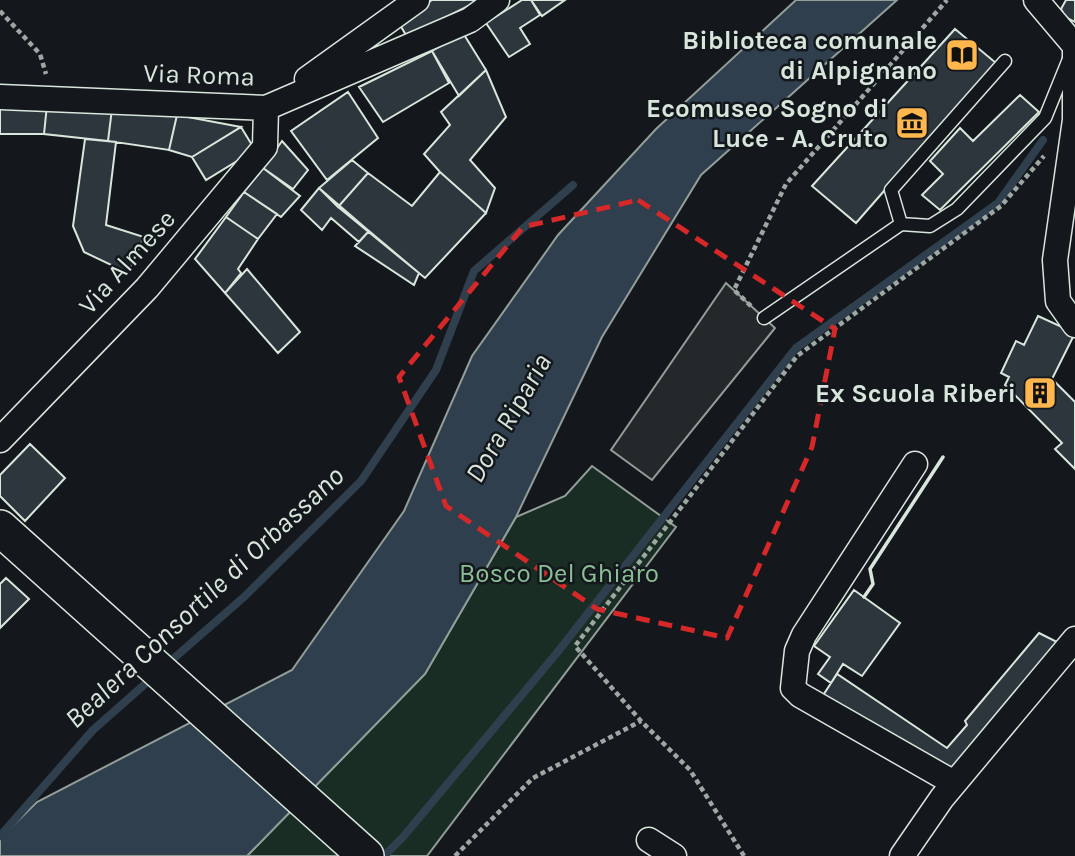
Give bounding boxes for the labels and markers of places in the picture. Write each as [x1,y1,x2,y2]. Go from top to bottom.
place label: Biblioteca comunale di Alpignano [682,25,937,86]
library icon: Biblioteca comunale di Alpignano [943,36,981,74]
place label: Ecomuseo Sogno di Luce - A. Cruto [646,93,888,154]
museum icon: Ecomuseo Sogno di Luce - A. Cruto [893,104,931,142]
building icon: Ex Scuola Riberi [1021,374,1059,412]
place label: Ex Scuola Riberi [815,378,1016,409]

